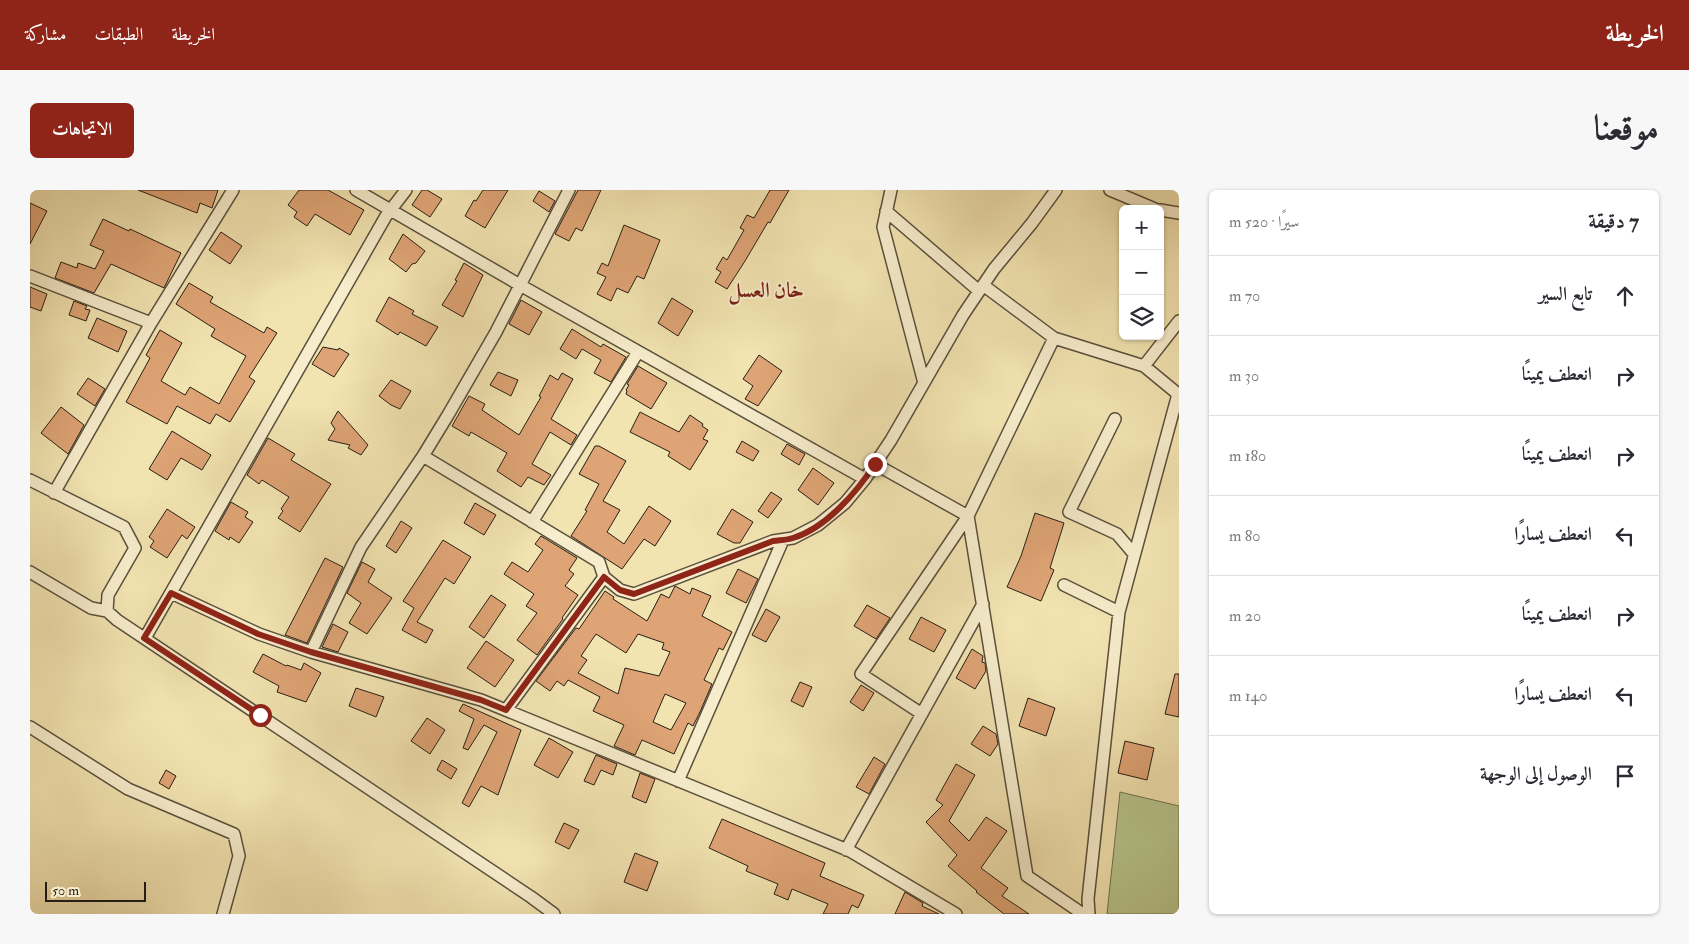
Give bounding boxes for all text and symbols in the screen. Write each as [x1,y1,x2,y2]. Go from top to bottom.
text: الخريطة [1606,18,1664,49]
text: مشاركة [25,23,66,46]
text: الطبقات [94,23,143,46]
text: الخريطة [171,23,215,46]
button: الاتجاهات [30,103,134,158]
text: موقعنا [1594,106,1659,150]
map controls [1119,205,1164,340]
button: + [1119,205,1164,250]
text: 7 دقيقة [1588,208,1639,235]
text: سيرًا · 520 m [1229,212,1299,232]
button: − [1119,250,1164,295]
district label: خان العسل [728,277,804,305]
text: تابع السير [1538,282,1592,306]
icon: ahead [1611,282,1639,310]
text: 70 m [1229,286,1260,306]
button: layers [1119,295,1164,340]
text: انعطف يمينًا [1522,362,1592,386]
icon: right [1611,362,1639,390]
text: 30 m [1229,366,1259,386]
text: انعطف يمينًا [1522,442,1592,466]
icon: right [1611,442,1639,470]
text: 180 m [1229,446,1266,466]
route end [864,453,887,476]
text: انعطف يسارًا [1514,522,1592,546]
icon: left [1611,522,1639,550]
text: 80 m [1229,526,1261,546]
text: انعطف يمينًا [1522,602,1592,626]
icon: right [1611,602,1639,630]
text: 20 m [1229,606,1261,626]
text: انعطف يسارًا [1514,682,1592,706]
icon: left [1611,682,1639,710]
text: 140 m [1229,686,1267,706]
route start [249,704,272,727]
text: الوصول إلى الوجهة [1480,762,1592,786]
icon: arrive [1611,762,1639,790]
scale bar [45,879,146,902]
text: 50 m [52,882,79,899]

